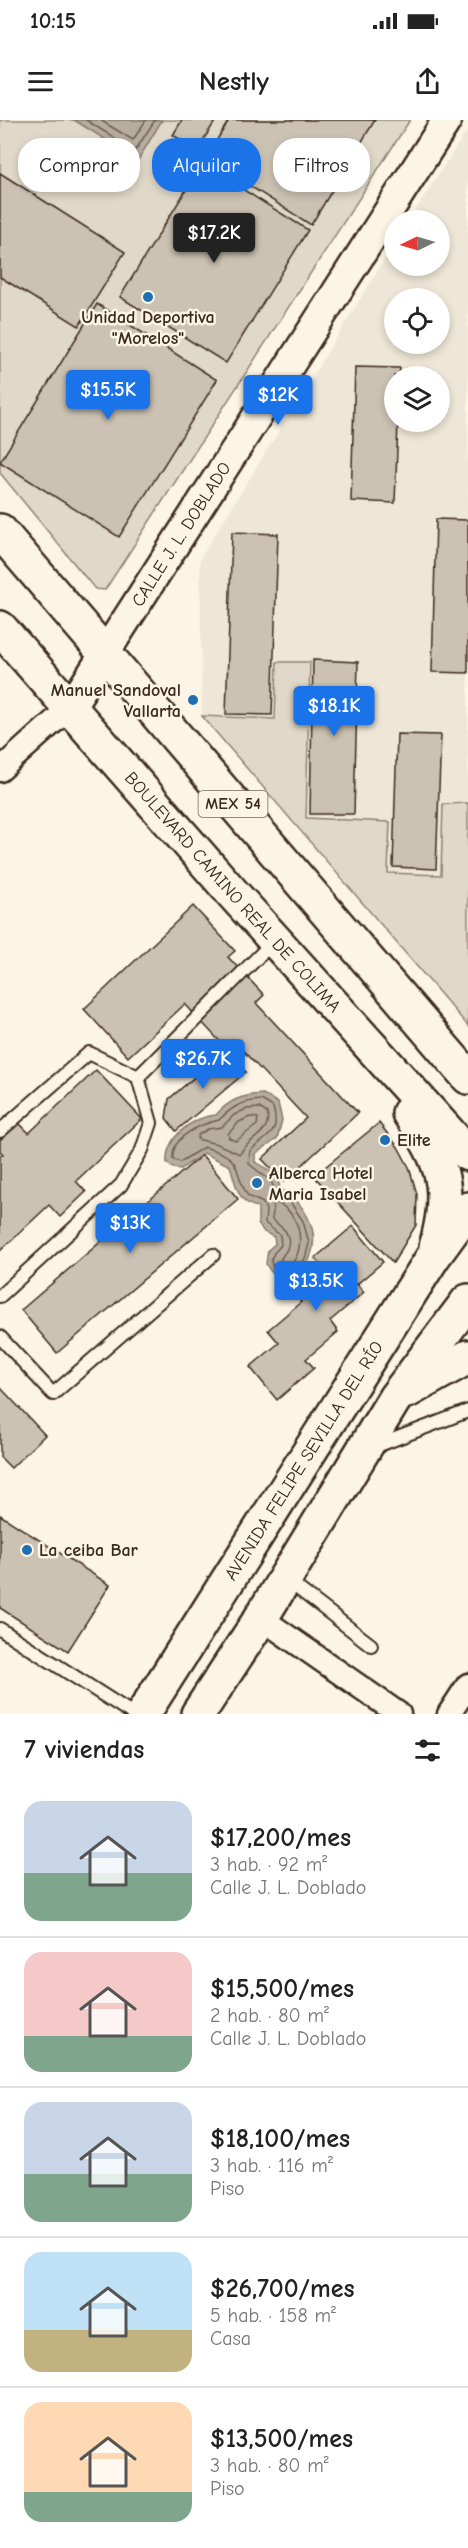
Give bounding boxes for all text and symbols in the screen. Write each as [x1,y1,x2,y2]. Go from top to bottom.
text: 10:15 [30,8,76,34]
icon: menu [24,65,57,98]
icon: share [411,65,444,98]
text: Nestly [199,66,269,97]
chip: Comprar [18,138,140,192]
chip: Alquilar [152,138,261,192]
chip: Filtros [273,138,370,192]
north arrow [384,210,450,276]
map controls [384,210,450,432]
pin: $17.2K [165,213,263,264]
text: $17.2K [187,221,241,244]
button: locate [384,288,450,354]
marker: Unidad Deportiva "Morelos" [141,290,155,304]
place label: Unidad Deportiva "Morelos" [81,307,215,349]
button: layers [384,366,450,432]
pin: $15.5K [59,370,157,421]
pin: $12K [242,375,314,426]
text: $15.5K [80,378,136,401]
text: $12K [257,383,299,406]
street label: CALLE J. L. DOBLADO [127,458,235,611]
place label: Manuel Sandoval Vallarta [51,680,181,722]
pin: $18.1K [285,686,383,737]
marker: Manuel Sandoval Vallarta [186,693,200,707]
text: $18.1K [308,694,360,717]
street label: BOULEVARD CAMINO REAL DE COLIMA [120,767,345,1017]
road number: MEX 54 [198,791,268,817]
pin: $26.7K [154,1039,252,1090]
text: $26.7K [175,1047,231,1070]
place label: Elite [397,1130,431,1151]
marker: Elite [378,1133,392,1147]
place label: Alberca Hotel Maria Isabel [269,1163,373,1205]
marker: Alberca Hotel Maria Isabel [250,1176,264,1190]
pin: $13K [94,1203,166,1254]
text: $13K [109,1211,151,1234]
pin: $13.5K [267,1261,365,1312]
text: $13.5K [288,1269,344,1292]
street label: AVENIDA FELIPE SEVILLA DEL RÍO [220,1337,387,1584]
place label: La ceiba Bar [39,1540,139,1561]
marker: La ceiba Bar [20,1543,34,1557]
icon: filters [411,1734,444,1767]
text: 7 viviendas [24,1735,144,1765]
text: $17,200/mes [210,1823,351,1853]
icon: home [72,1825,144,1897]
text: 3 hab. · 92 m² [210,1853,327,1876]
text: Calle J. L. Doblado [210,1876,366,1899]
text: $15,500/mes [210,1974,354,2004]
icon: home [72,1976,144,2048]
text: 2 hab. · 80 m² [210,2004,329,2027]
text: Calle J. L. Doblado [210,2027,366,2050]
text: $18,100/mes [210,2124,350,2154]
icon: home [72,2126,144,2198]
text: 3 hab. · 116 m² [210,2154,333,2177]
text: Piso [210,2177,245,2200]
text: $26,700/mes [210,2274,355,2304]
icon: home [72,2276,144,2348]
text: 5 hab. · 158 m² [210,2304,336,2327]
text: Casa [210,2327,251,2350]
text: $13,500/mes [210,2424,353,2454]
icon: home [72,2426,144,2498]
text: 3 hab. · 80 m² [210,2454,329,2477]
text: Piso [210,2477,245,2500]

